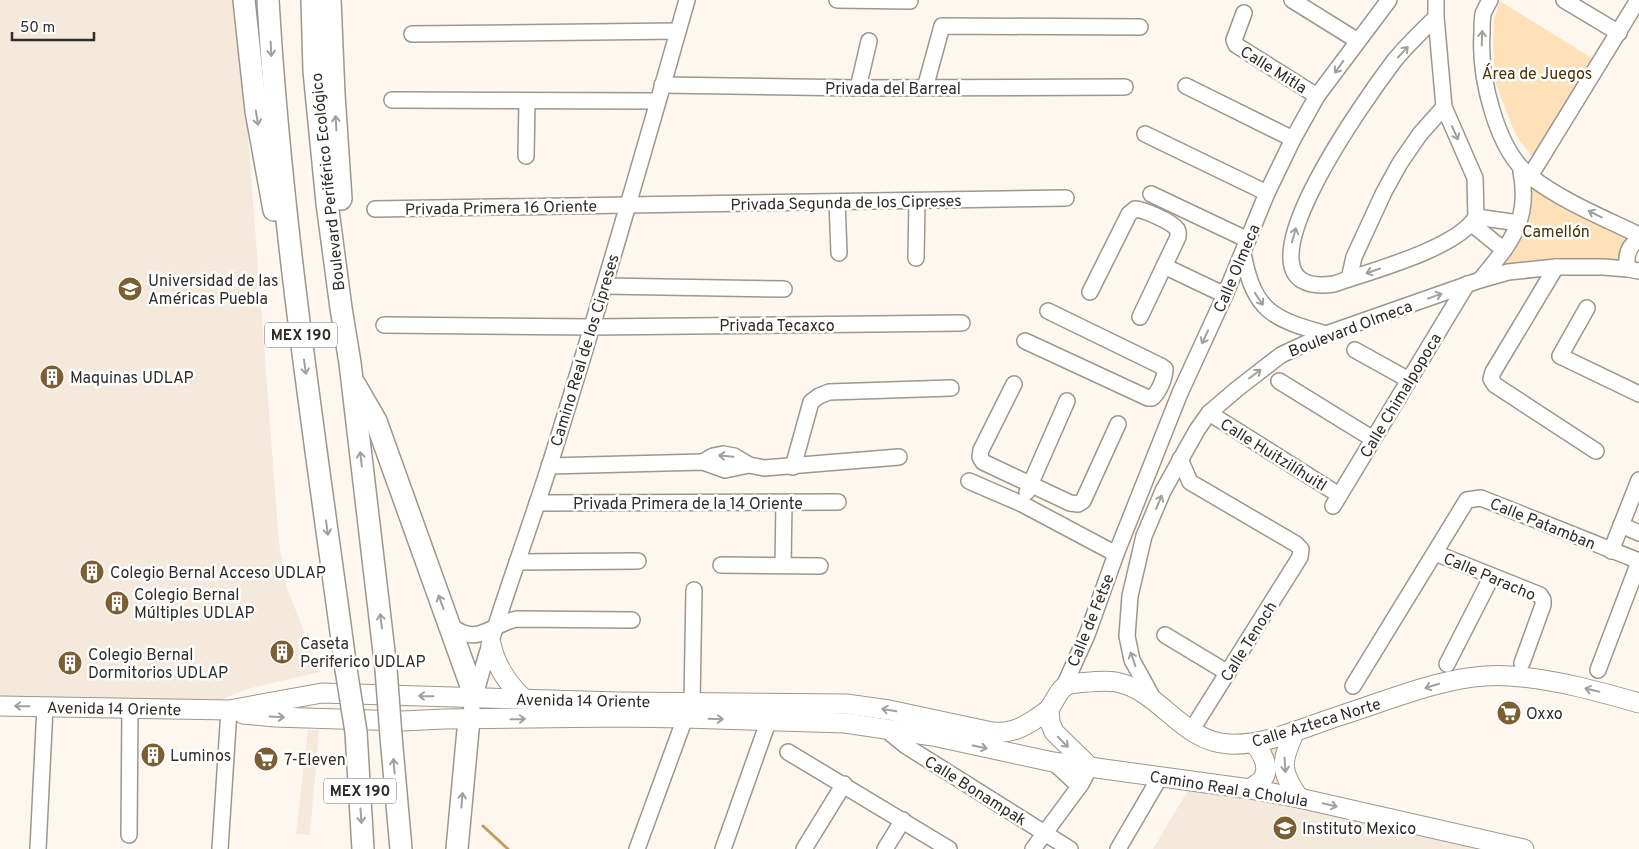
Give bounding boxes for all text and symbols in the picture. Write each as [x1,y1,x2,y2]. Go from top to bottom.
scale bar [12,10,95,42]
text: 50 m [20,19,55,38]
one-way arrow [1477,30,1487,46]
one-way arrow [267,40,276,56]
street label: Calle Mitla [1236,42,1310,99]
one-way arrow [1397,45,1409,58]
one-way arrow [1334,60,1344,74]
park label: Área de Juegos [1482,63,1592,85]
street label: Boulevard Periférico Ecológico [308,72,350,292]
street label: Privada del Barreal [825,80,961,100]
one-way arrow [252,110,262,126]
one-way arrow [331,115,340,131]
one-way arrow [1451,125,1461,140]
street label: Privada Segunda de los Cipreses [730,192,962,216]
street label: Privada Primera 16 Oriente [405,197,597,221]
one-way arrow [1588,208,1603,218]
street label: Calle Olmeca [1210,221,1265,316]
park label: Camellón [1522,223,1590,243]
one-way arrow [1289,228,1299,244]
street label: Camino Real de los Cipreses [547,252,625,449]
one-way arrow [1365,266,1381,276]
place label: Universidad de las Américas Puebla [148,272,278,310]
school or university icon: Universidad de las Américas Puebla [117,276,143,302]
one-way arrow [1427,291,1442,300]
one-way arrow [1254,292,1264,306]
street label: Boulevard Olmeca [1286,297,1415,363]
street label: Privada Tecaxco [719,317,835,337]
road number: MEX 190 [265,322,337,348]
one-way arrow [1200,329,1210,344]
street label: Calle Chimalpopoca [1357,330,1447,462]
one-way arrow [300,358,310,374]
building icon: Maquinas UDLAP [39,364,65,390]
place label: Maquinas UDLAP [70,369,194,389]
one-way arrow [1248,369,1261,380]
street label: Calle Huitzilíhuitl [1216,415,1330,497]
one-way arrow [356,451,366,467]
one-way arrow [718,451,734,461]
street label: Privada Primera de la 14 Oriente [573,495,803,515]
one-way arrow [1154,495,1164,510]
street label: Calle Patamban [1486,495,1598,555]
one-way arrow [322,519,332,535]
street label: Calle Paracho [1440,549,1539,606]
building icon: Colegio Bernal Acceso UDLAP [79,559,105,585]
place label: Colegio Bernal Acceso UDLAP [110,564,326,584]
street label: Calle de Fetse [1064,571,1120,670]
place label: Colegio Bernal Múltiples UDLAP [134,586,255,624]
building icon: Colegio Bernal Múltiples UDLAP [104,590,130,616]
one-way arrow [436,594,445,610]
street label: Calle Tenoch [1217,598,1282,686]
one-way arrow [375,613,385,629]
place label: Caseta Periferico UDLAP [300,635,426,673]
building icon: Caseta Periferico UDLAP [269,639,295,665]
place label: Colegio Bernal Dormitorios UDLAP [88,646,228,684]
building icon: Colegio Bernal Dormitorios UDLAP [57,650,83,676]
one-way arrow [1127,651,1137,667]
one-way arrow [1424,681,1440,691]
one-way arrow [1584,685,1600,694]
one-way arrow [418,691,434,700]
street label: Avenida 14 Oriente [516,691,650,713]
street label: Calle Azteca Norte [1250,695,1383,753]
street label: Avenida 14 Oriente [47,699,181,721]
supermarket icon: Oxxo [1496,700,1522,726]
one-way arrow [15,702,31,711]
one-way arrow [881,705,897,715]
place label: Oxxo [1526,705,1563,725]
one-way arrow [269,712,285,721]
one-way arrow [510,714,526,723]
one-way arrow [707,714,723,723]
one-way arrow [1057,735,1069,748]
building icon: Luminos [140,742,166,768]
one-way arrow [972,742,988,752]
supermarket icon: 7-Eleven [253,746,279,772]
place label: Luminos [170,747,231,767]
place label: 7-Eleven [284,751,346,771]
street label: Calle Bonampak [920,752,1030,831]
one-way arrow [1280,757,1289,773]
one-way arrow [389,758,398,774]
street label: Camino Real a Cholula [1148,768,1309,812]
road number: MEX 190 [324,778,396,804]
one-way arrow [457,793,467,809]
one-way arrow [1322,801,1338,810]
one-way arrow [357,808,366,824]
school or university icon: Instituto Mexico [1272,815,1298,841]
place label: Instituto Mexico [1302,820,1416,840]

